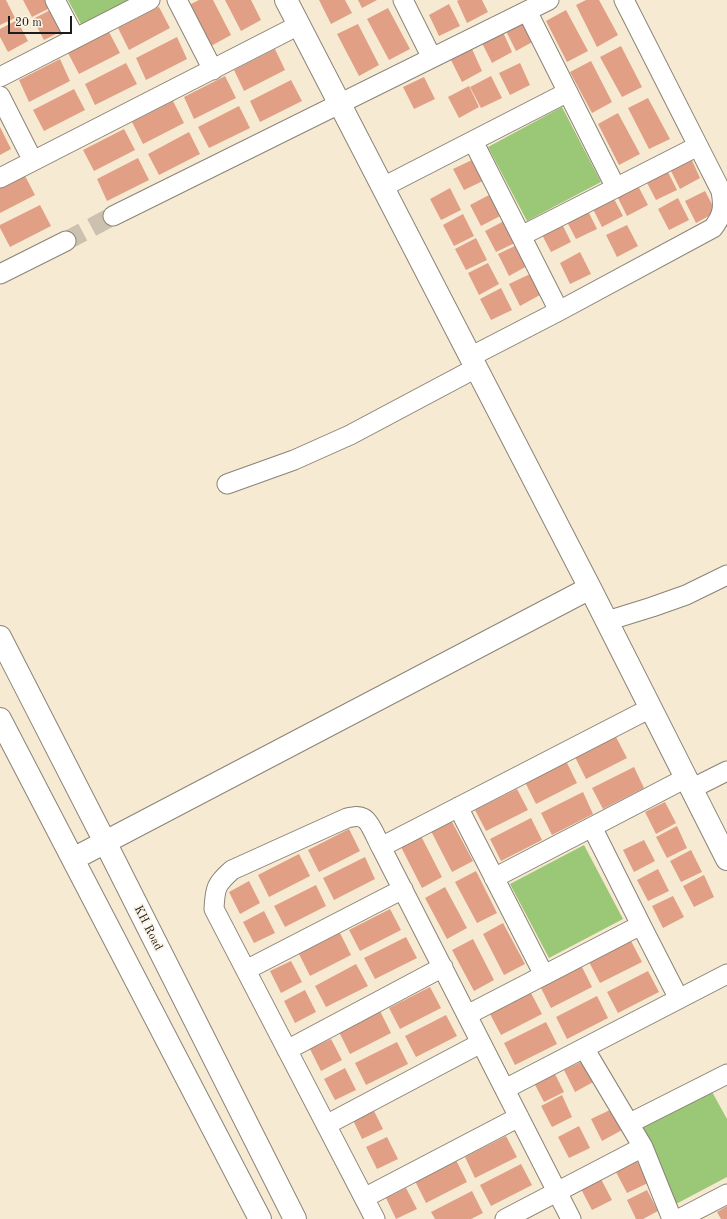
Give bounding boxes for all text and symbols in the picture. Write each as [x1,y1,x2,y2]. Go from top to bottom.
scale bar [10,8,74,34]
text: 20 m [15,17,42,29]
street label: KH Road [131,903,165,953]

